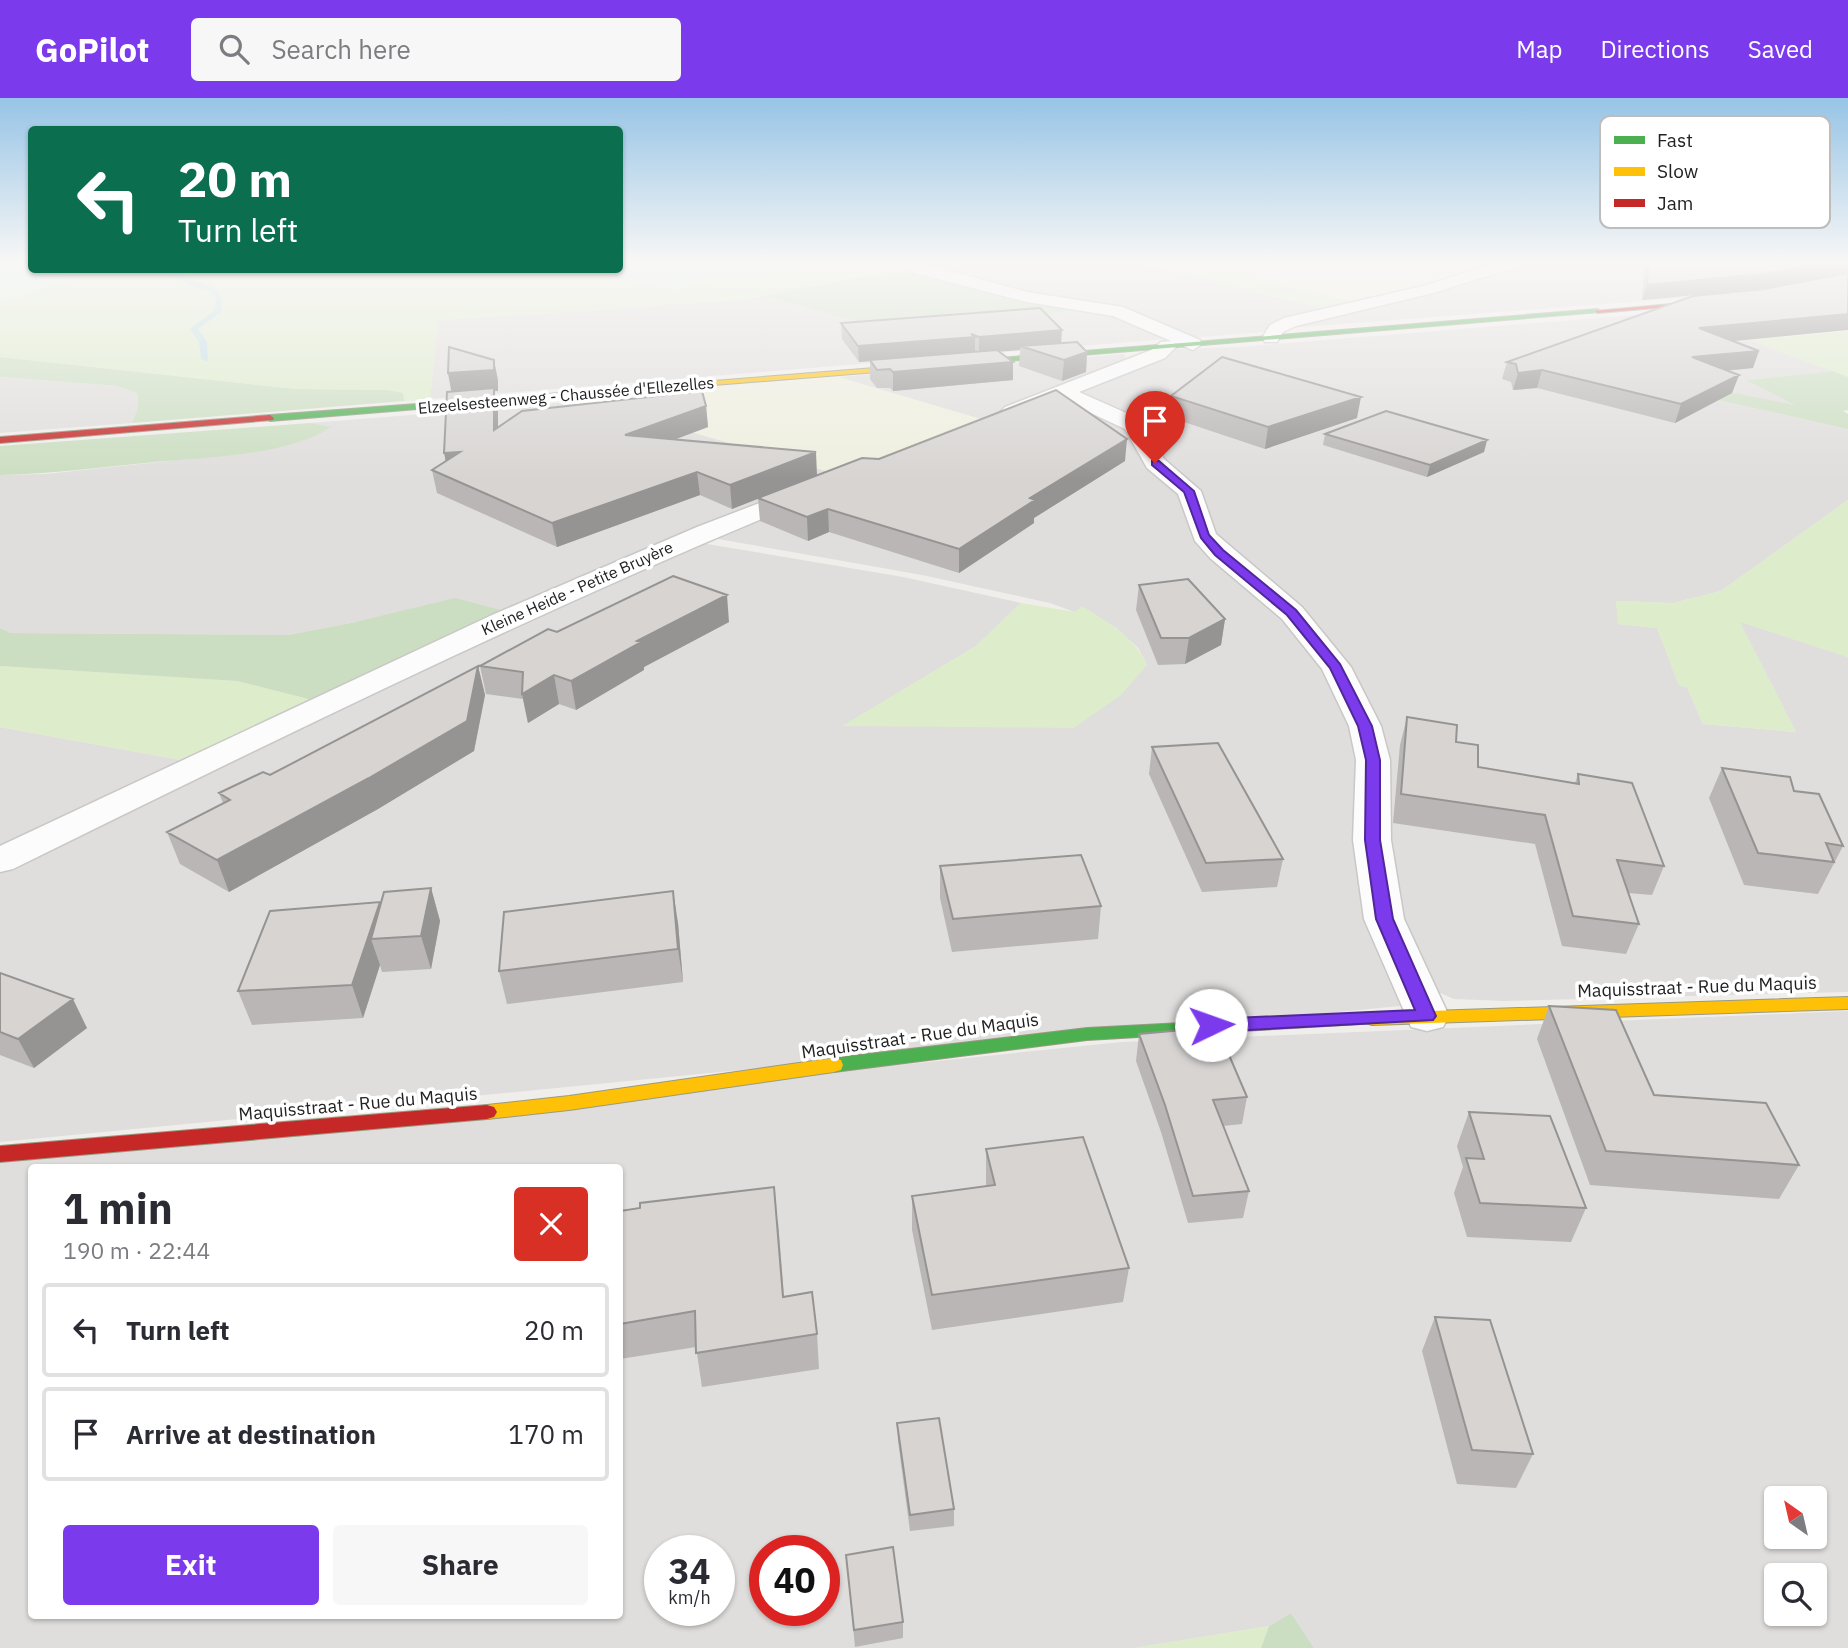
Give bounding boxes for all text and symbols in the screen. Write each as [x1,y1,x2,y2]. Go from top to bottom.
search box [191,18,681,81]
text: GoPilot [35,28,149,71]
icon: search [215,30,253,68]
text: Search here [271,32,411,66]
text: Map [1516,33,1562,65]
text: Directions [1600,33,1710,65]
text: Saved [1748,33,1813,65]
legend [1600,116,1830,228]
text: Fast [1657,128,1693,152]
text: 20 m [178,147,292,210]
icon: left [63,154,154,245]
text: Slow [1657,159,1698,183]
text: Jam [1657,191,1693,215]
text: Turn left [178,209,298,251]
street label: Elzeelsesteenweg - Chaussée d'Ellezelles [417,372,715,418]
pin [1125,391,1185,463]
icon: arrive [1136,402,1174,440]
street label: Kleine Heide - Petite Bruyère [478,537,676,639]
street label: Maquisstraat - Rue du Maquis [1577,971,1817,1002]
position arrow [1174,988,1248,1062]
street label: Maquisstraat - Rue du Maquis [800,1007,1040,1064]
street label: Maquisstraat - Rue du Maquis [238,1082,478,1125]
text: 1 min [63,1181,173,1236]
button: close [514,1187,588,1261]
text: 190 m · 22:44 [63,1235,210,1265]
icon: left [67,1311,105,1349]
text: Turn left [126,1313,229,1347]
text: 20 m [524,1313,584,1347]
icon: arrive [67,1415,105,1453]
text: Arrive at destination [126,1417,376,1451]
text: 170 m [508,1417,584,1451]
north arrow [1764,1486,1827,1549]
map controls [1764,1486,1827,1626]
button: Exit [63,1525,319,1605]
button: Share [333,1525,588,1605]
speed limit sign: 40 [749,1535,840,1626]
text: 34 [668,1548,711,1594]
button: search [1764,1563,1827,1626]
text: km/h [668,1586,711,1609]

